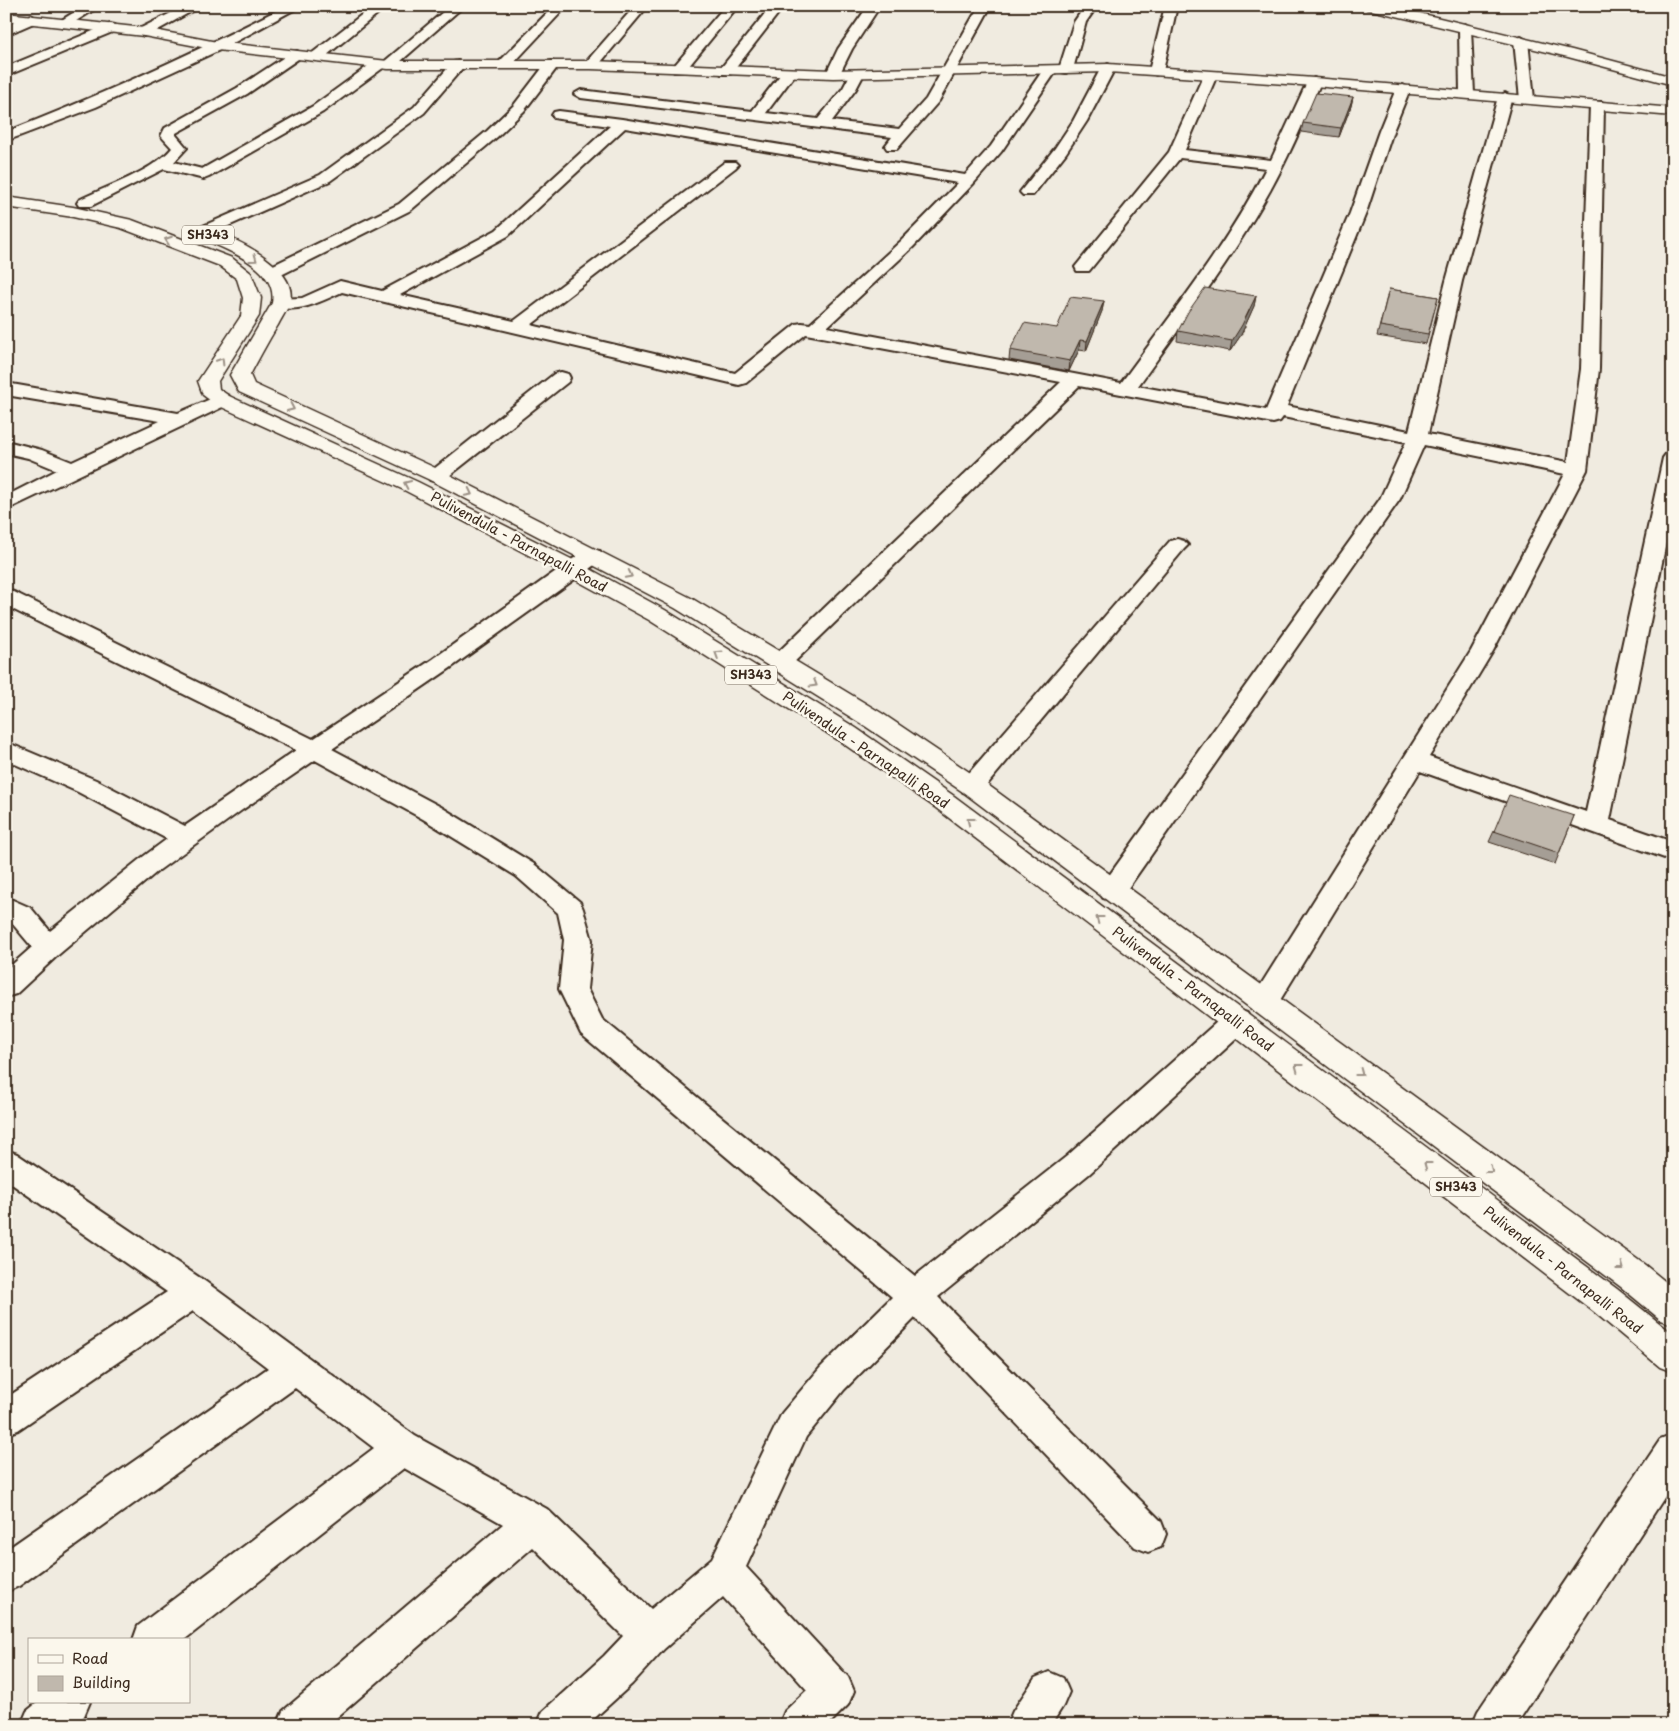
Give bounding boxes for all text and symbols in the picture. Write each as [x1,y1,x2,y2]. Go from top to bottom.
road number: SH343 [182,226,234,244]
one-way arrow [164,236,173,246]
one-way arrow [248,253,258,262]
one-way arrow [215,357,224,366]
one-way arrow [286,402,295,413]
one-way arrow [403,479,412,490]
street label: Pulivendula - Parnapalli Road [427,486,611,597]
one-way arrow [464,486,473,496]
one-way arrow [624,569,633,579]
one-way arrow [714,651,723,660]
road number: SH343 [725,666,777,684]
one-way arrow [809,678,818,687]
street label: Pulivendula - Parnapalli Road [779,686,954,813]
one-way arrow [967,818,976,826]
one-way arrow [1096,917,1105,925]
street label: Pulivendula - Parnapalli Road [1108,921,1278,1056]
one-way arrow [1294,1064,1304,1073]
one-way arrow [1354,1067,1363,1076]
one-way arrow [1423,1162,1433,1171]
one-way arrow [1484,1164,1494,1173]
road number: SH343 [1430,1178,1482,1196]
street label: Pulivendula - Parnapalli Road [1479,1201,1647,1339]
one-way arrow [1615,1261,1624,1270]
legend [28,1638,190,1704]
text: Road [72,1646,108,1669]
text: Building [72,1670,131,1693]

